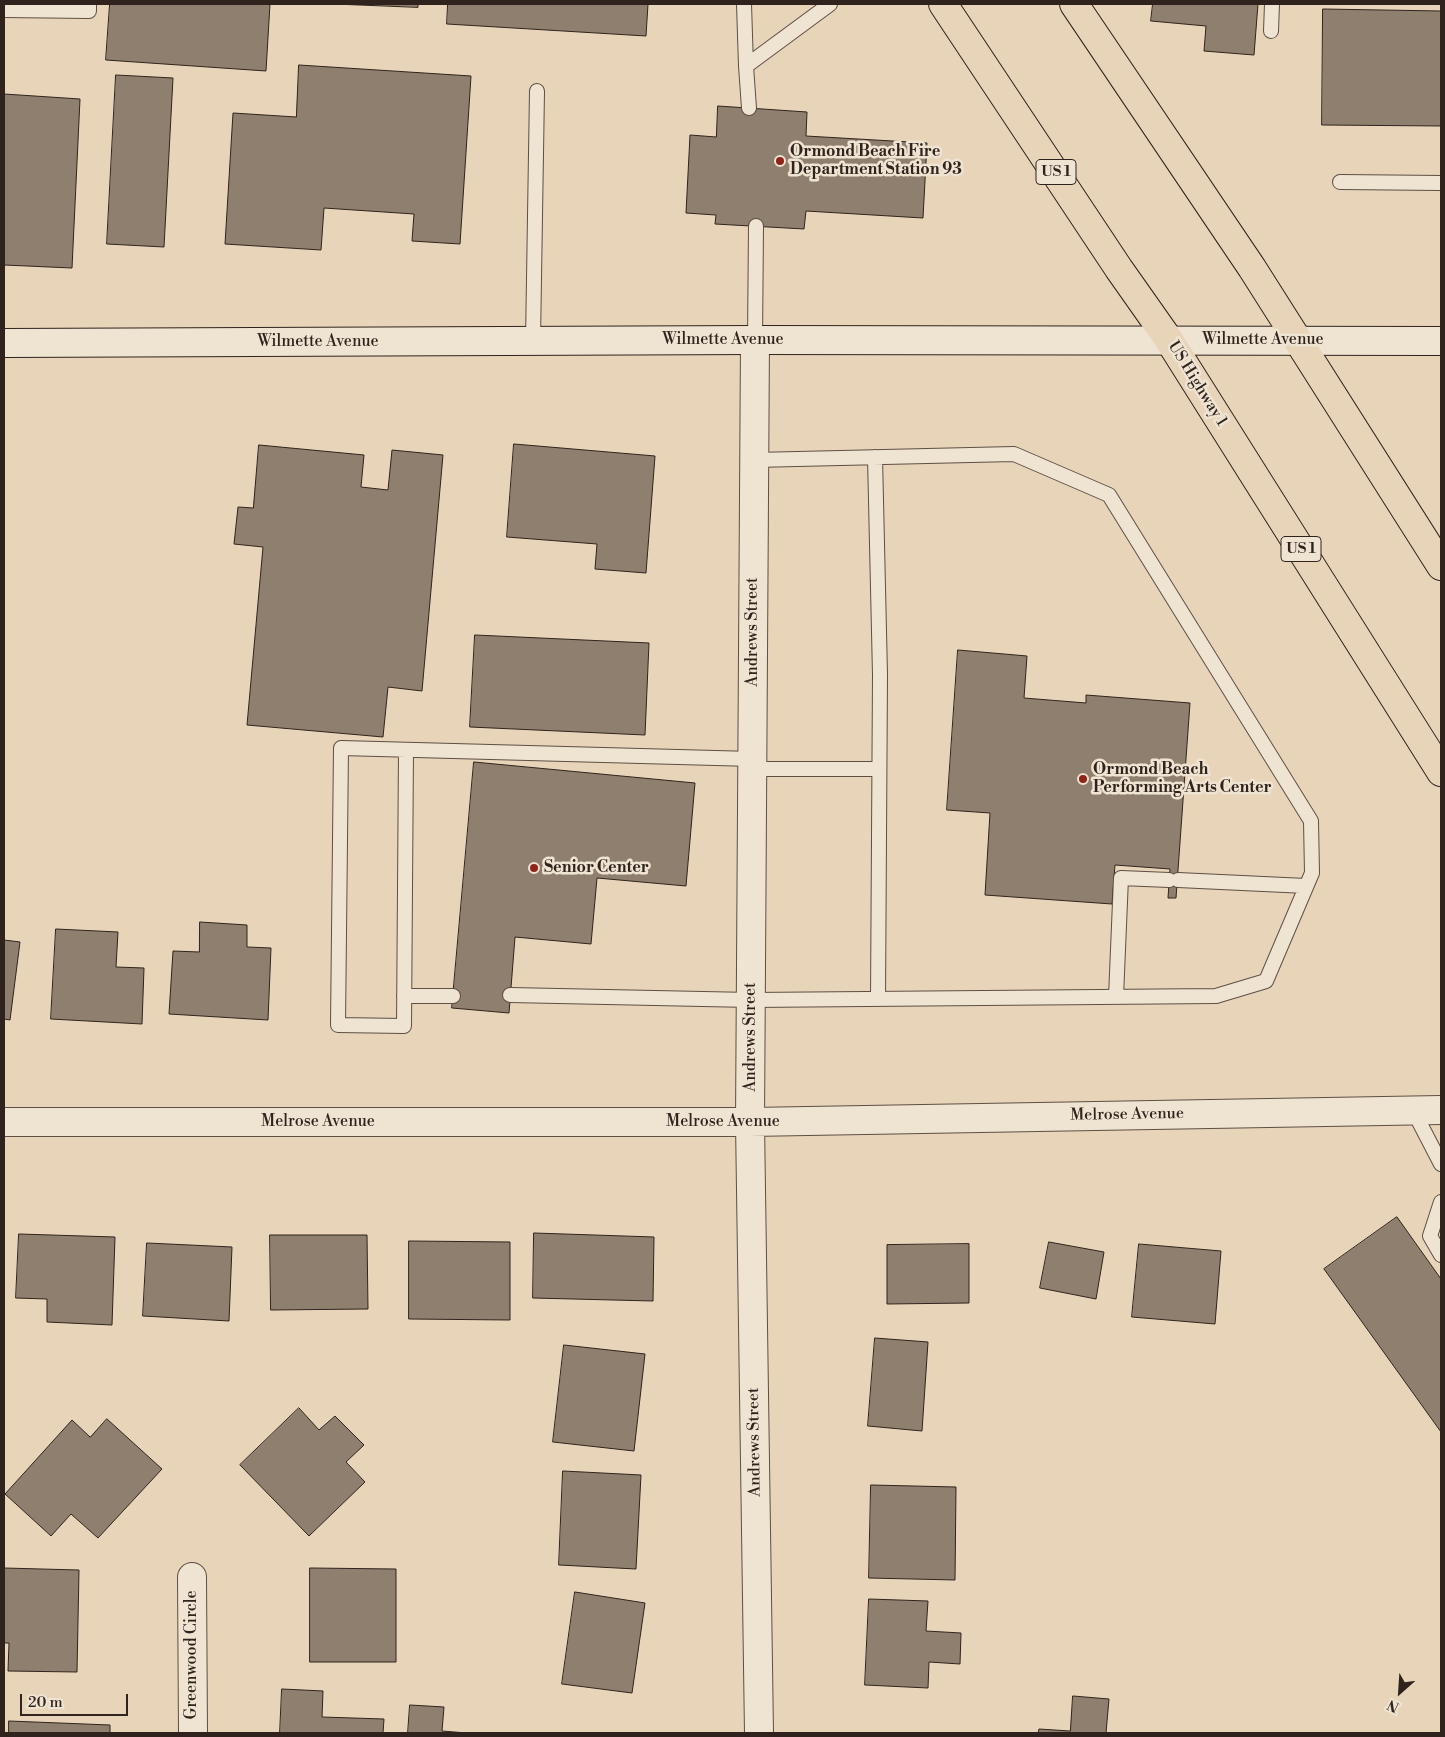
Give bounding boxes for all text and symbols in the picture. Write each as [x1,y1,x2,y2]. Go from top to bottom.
place label: Ormond Beach Fire Department Station 93 [790,142,962,180]
marker: Ormond Beach Fire Department Station 93 [774,155,786,167]
road number: US 1 [1036,160,1076,184]
street label: Wilmette Avenue [662,330,784,350]
street label: Wilmette Avenue [1202,330,1324,350]
street label: Wilmette Avenue [257,332,379,352]
street label: US Highway 1 [1163,338,1231,430]
road number: US 1 [1281,536,1321,562]
street label: Andrews Street [743,577,763,687]
place label: Ormond Beach Performing Arts Center [1093,760,1272,798]
marker: Ormond Beach Performing Arts Center [1077,773,1089,785]
place label: Senior Center [544,858,649,878]
marker: Senior Center [528,862,540,874]
street label: Andrews Street [741,982,761,1092]
street label: Melrose Avenue [1070,1104,1184,1126]
street label: Melrose Avenue [261,1112,375,1132]
street label: Melrose Avenue [666,1112,780,1132]
street label: Andrews Street [744,1387,766,1497]
street label: Greenwood Circle [182,1590,202,1720]
north arrow [1375,1667,1425,1717]
scale bar [22,1684,130,1716]
text: 20 m [28,1693,63,1712]
text: N [1385,1695,1402,1716]

